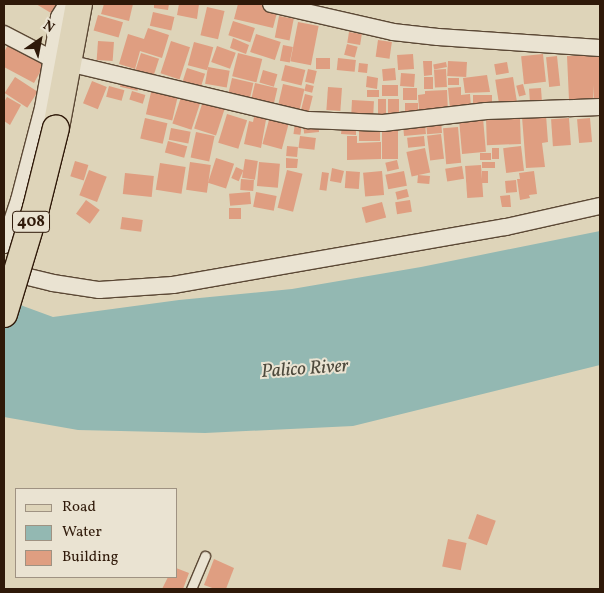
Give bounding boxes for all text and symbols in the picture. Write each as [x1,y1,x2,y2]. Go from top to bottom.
north arrow [15,15,65,65]
text: N [39,16,58,38]
road number: 408 [11,208,51,236]
water label: Palico River [261,356,349,384]
legend [15,488,178,578]
text: Road [62,497,96,518]
text: Water [62,522,102,543]
text: Building [62,547,118,568]

